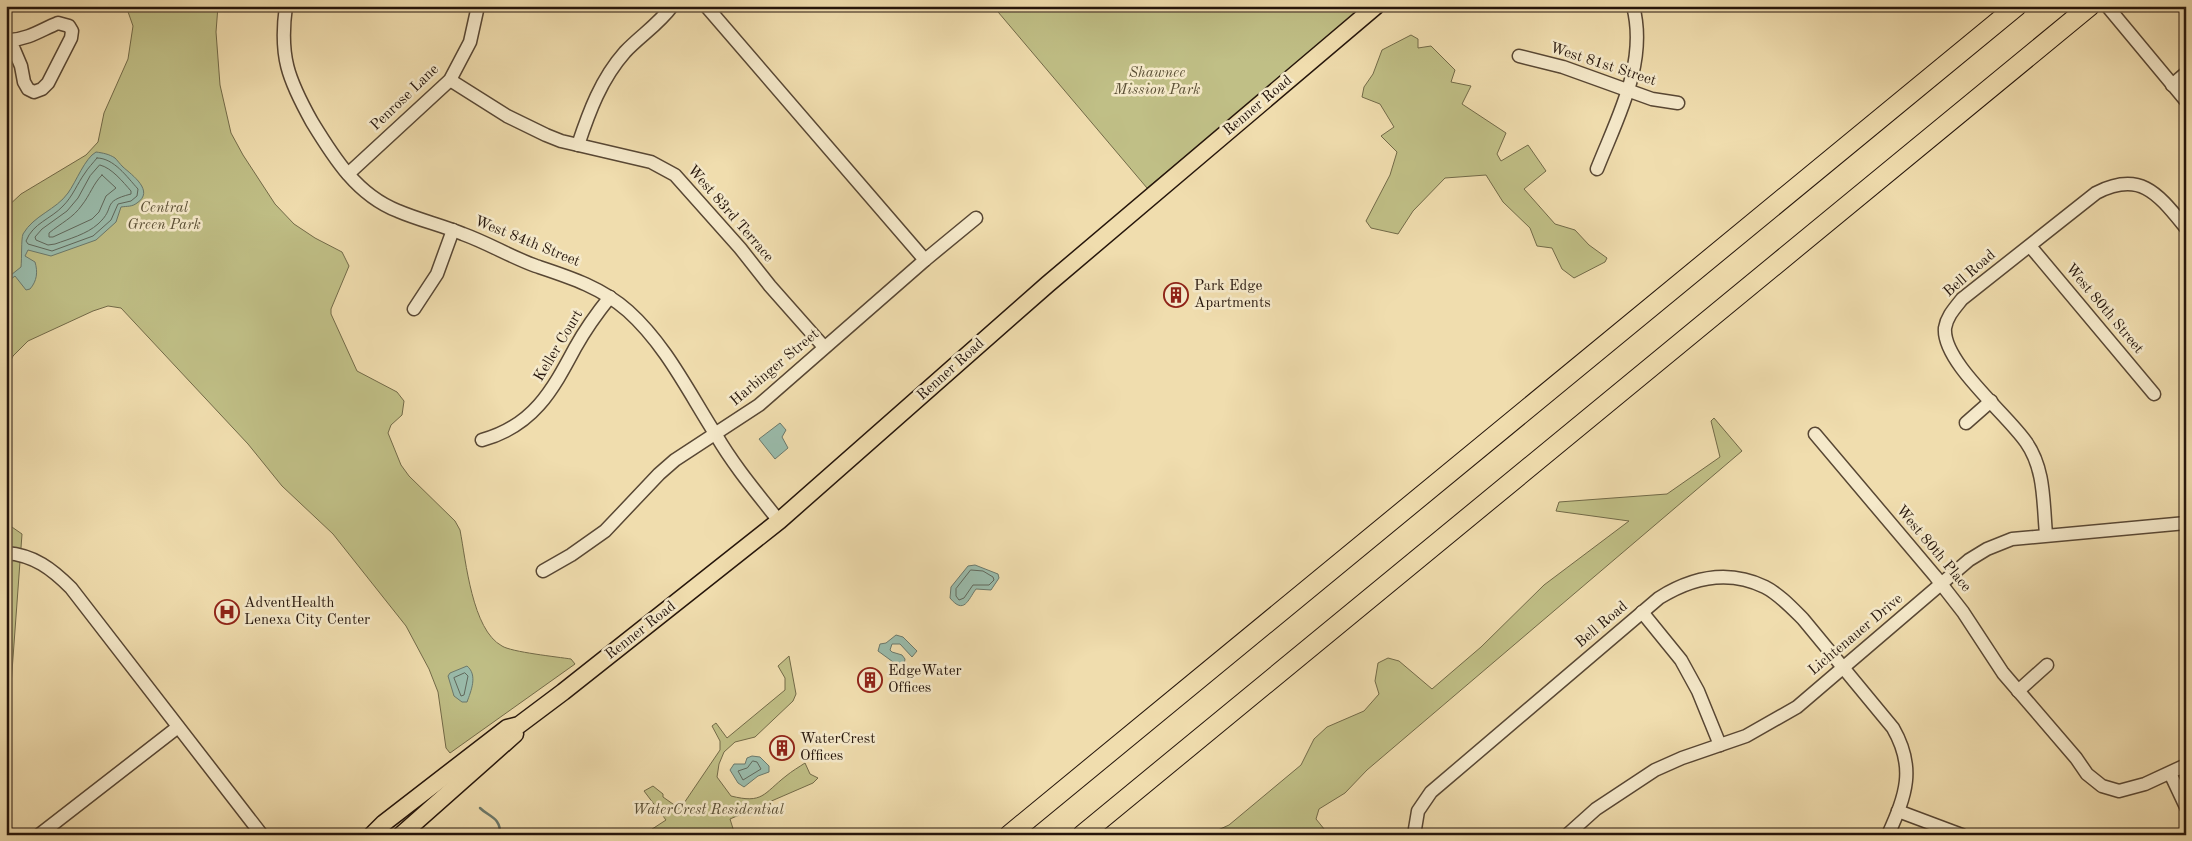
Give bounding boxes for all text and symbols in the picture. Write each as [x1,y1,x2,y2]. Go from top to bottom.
street label: West 81st Street [1548,41,1658,89]
street label: Penrose Lane [368,62,442,134]
park label: Shawnee Mission Park [1113,66,1200,98]
street label: Renner Road [1221,73,1295,139]
street label: West 83rd Terrace [684,163,776,265]
park label: Central Green Park [127,201,201,233]
street label: West 84th Street [472,214,582,270]
street label: Bell Road [1941,248,1999,300]
street label: West 80th Street [2062,261,2146,357]
place label: Park Edge Apartments [1194,279,1271,311]
building icon: Park Edge Apartments [1163,282,1189,308]
street label: Keller Court [532,308,586,384]
street label: Harbinger Street [728,327,822,409]
street label: Renner Road [915,336,988,404]
street label: West 80th Place [1893,503,1973,595]
street label: Lichtenauer Drive [1806,591,1906,679]
place label: AdventHealth Lenexa City Center [244,596,370,628]
hospital icon: AdventHealth Lenexa City Center [214,599,240,625]
street label: Renner Road [603,599,679,663]
street label: Bell Road [1573,599,1631,651]
place label: EdgeWater Offices [888,664,962,696]
building icon: EdgeWater Offices [857,667,883,693]
place label: WaterCrest Offices [800,732,875,764]
building icon: WaterCrest Offices [769,735,795,761]
park label: WaterCrest Residential [632,803,784,818]

